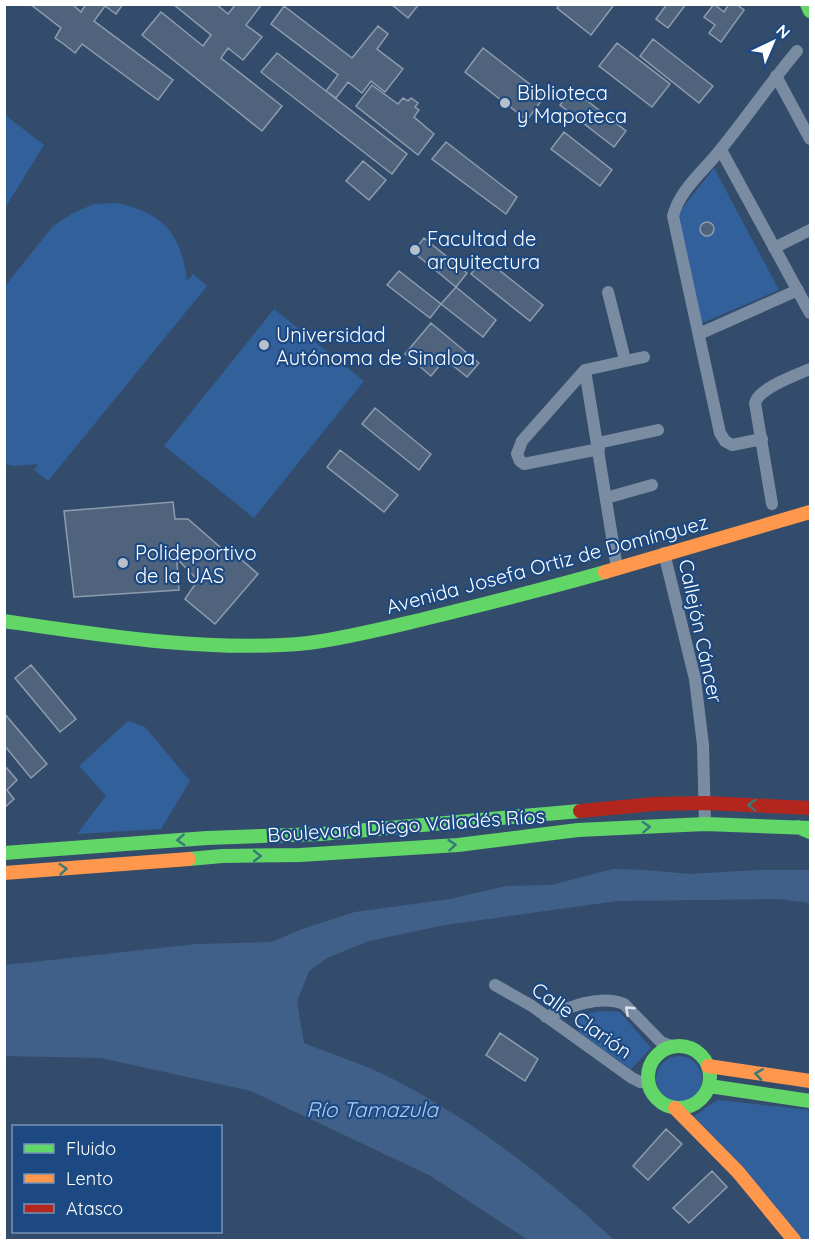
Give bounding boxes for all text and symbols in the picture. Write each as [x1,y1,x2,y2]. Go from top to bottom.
north arrow [743,12,803,72]
text: N [772,20,795,42]
place label: Biblioteca y Mapoteca [517,80,627,128]
marker: Biblioteca y Mapoteca [498,96,512,110]
place label: Facultad de arquitectura [427,226,540,274]
marker: Facultad de arquitectura [408,243,422,257]
place label: Universidad Autónoma de Sinaloa [276,322,475,370]
marker: Universidad Autónoma de Sinaloa [257,338,271,352]
street label: Avenida Josefa Ortiz de Domínguez [383,509,711,619]
place label: Polideportivo de la UAS [135,540,257,588]
marker: Polideportivo de la UAS [116,556,130,570]
street label: Callejón Cáncer [674,557,728,705]
one-way arrow [748,799,757,812]
street label: Boulevard Diego Valadés Ríos [266,803,546,847]
one-way arrow [641,820,650,833]
one-way arrow [176,833,185,846]
one-way arrow [447,839,456,852]
one-way arrow [253,849,262,862]
one-way arrow [58,862,67,875]
street label: Calle Clarión [527,976,637,1064]
one-way arrow [626,1006,636,1017]
one-way arrow [754,1068,764,1080]
water label: Río Tamazula [306,1096,439,1122]
legend [12,1125,222,1233]
text: Fluido [66,1137,116,1160]
text: Lento [66,1167,113,1190]
text: Atasco [66,1197,123,1220]

